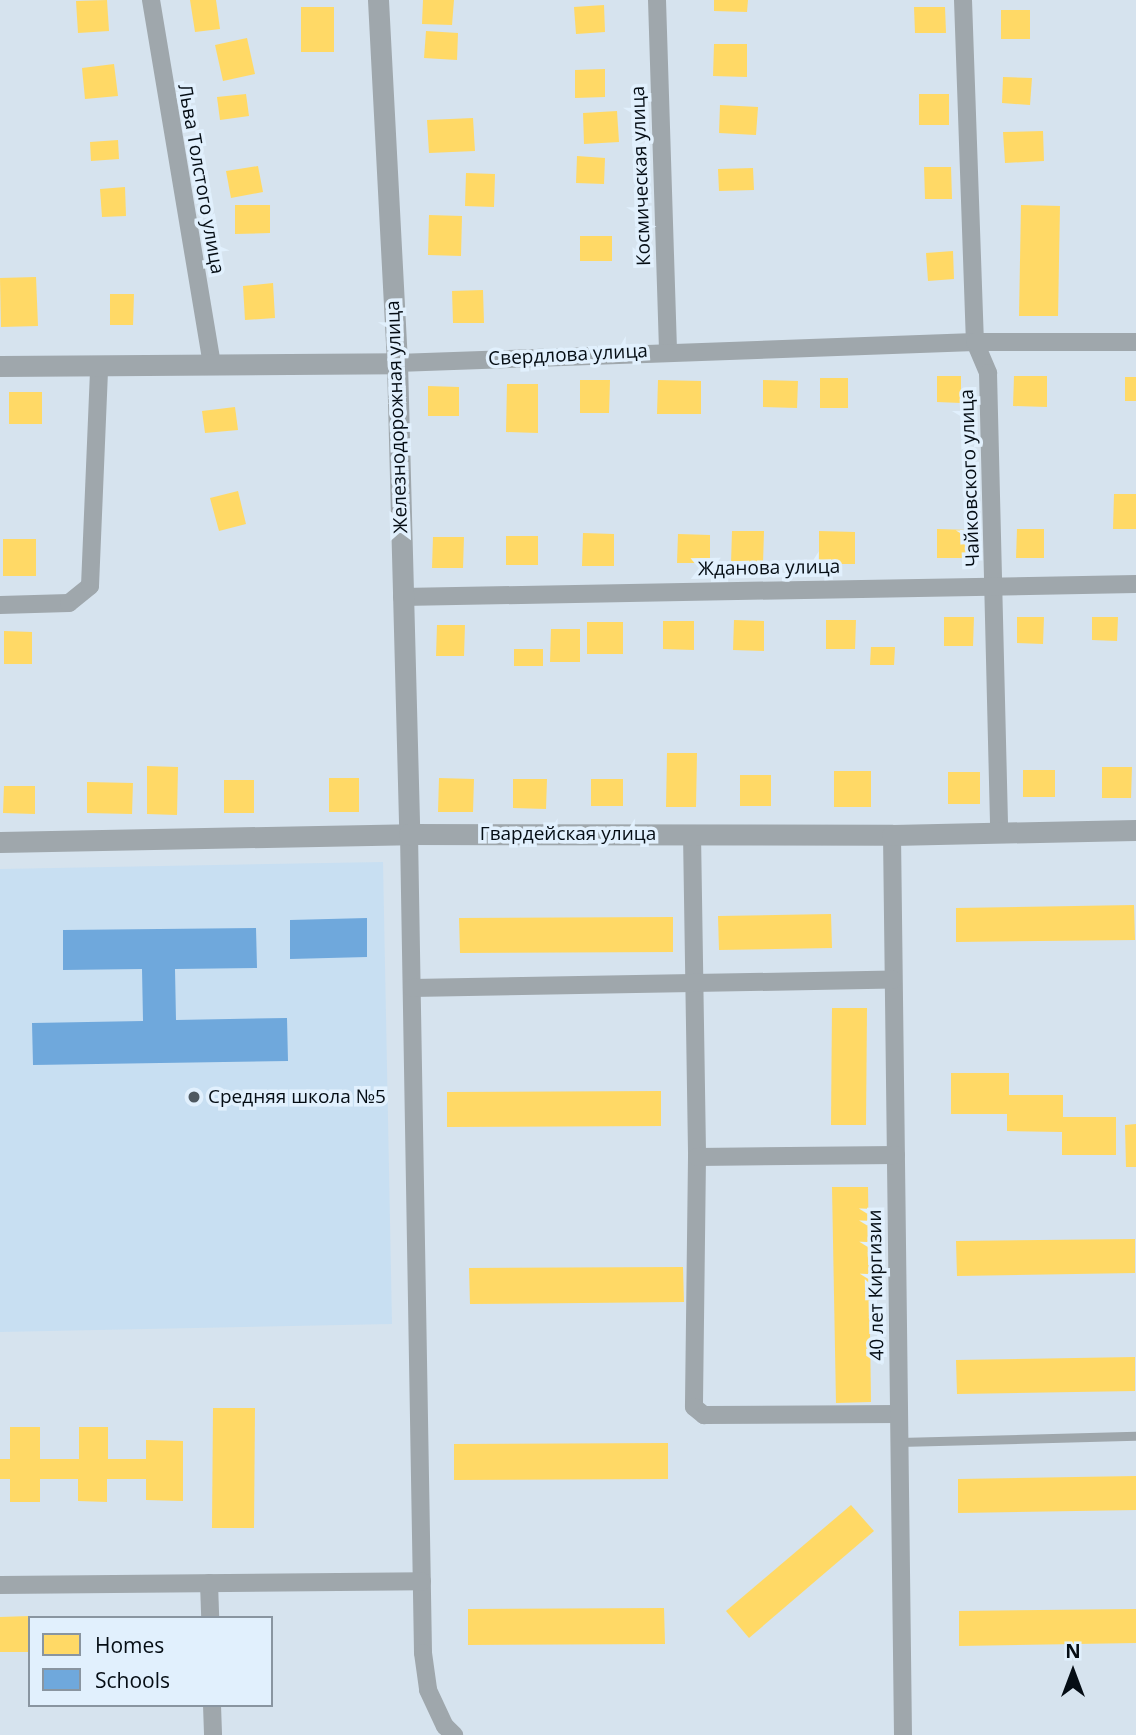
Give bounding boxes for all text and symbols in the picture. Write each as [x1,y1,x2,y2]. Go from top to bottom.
street label: Льва Толстого улица [173,82,229,276]
street label: Космическая улица [626,86,656,266]
street label: Железнодорожная улица [382,300,412,534]
street label: Свердлова улица [488,339,648,371]
street label: Чайковского улица [956,389,984,567]
street label: Жданова улица [698,555,840,581]
street label: Гвардейская улица [480,823,656,845]
place label: Средняя школа №5 [208,1086,386,1108]
marker: Средняя школа №5 [186,1089,202,1105]
street label: 40 лет Киргизии [863,1209,889,1361]
legend [28,1616,273,1707]
text: Homes [95,1631,164,1659]
north arrow [1038,1637,1108,1707]
text: N [1065,1638,1081,1664]
text: Schools [95,1666,170,1694]

